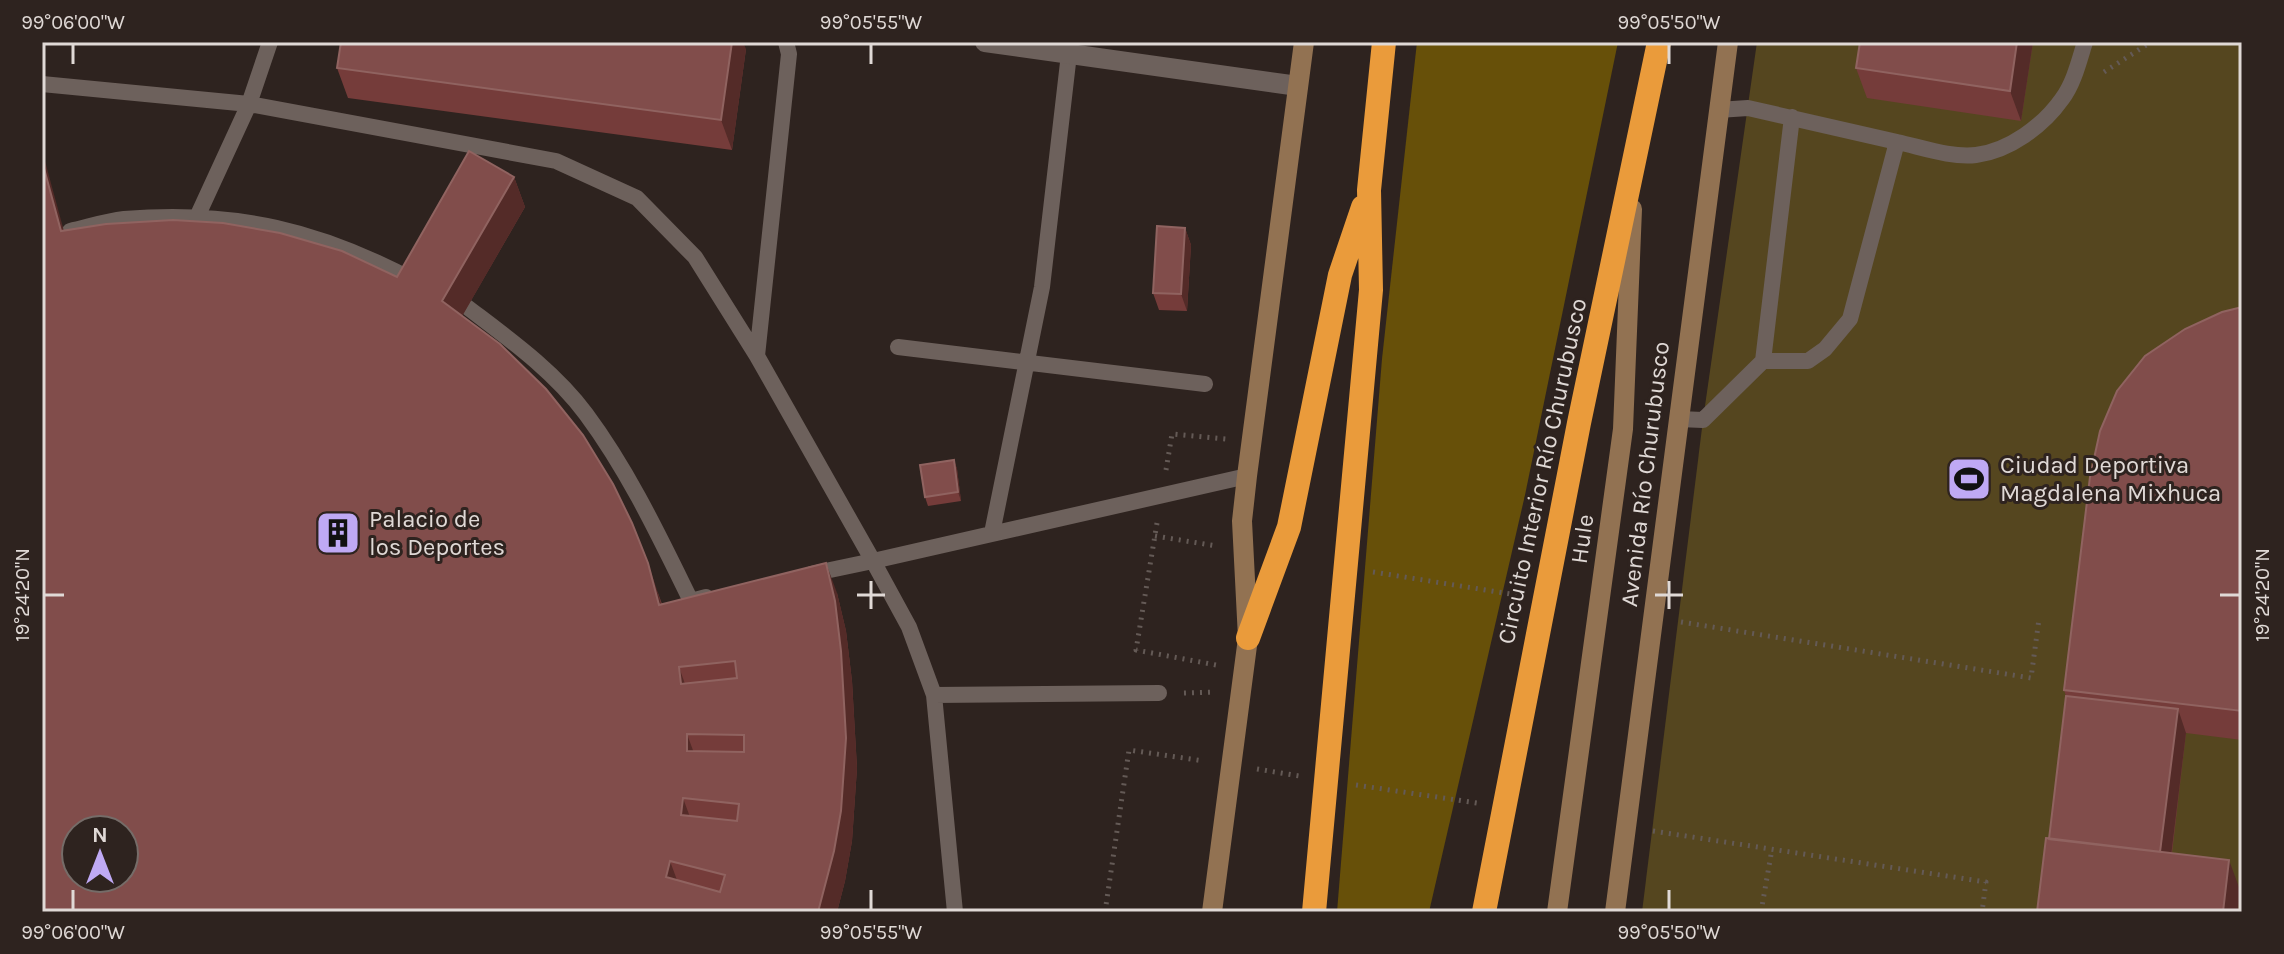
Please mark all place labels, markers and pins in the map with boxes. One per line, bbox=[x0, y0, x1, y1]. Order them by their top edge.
place label: Ciudad Deportiva Magdalena Mixhuca bbox=[2000, 451, 2221, 507]
sports icon: Ciudad Deportiva Magdalena Mixhuca bbox=[1945, 455, 1993, 503]
place label: Palacio de los Deportes bbox=[369, 505, 505, 561]
building icon: Palacio de los Deportes bbox=[314, 509, 362, 557]

